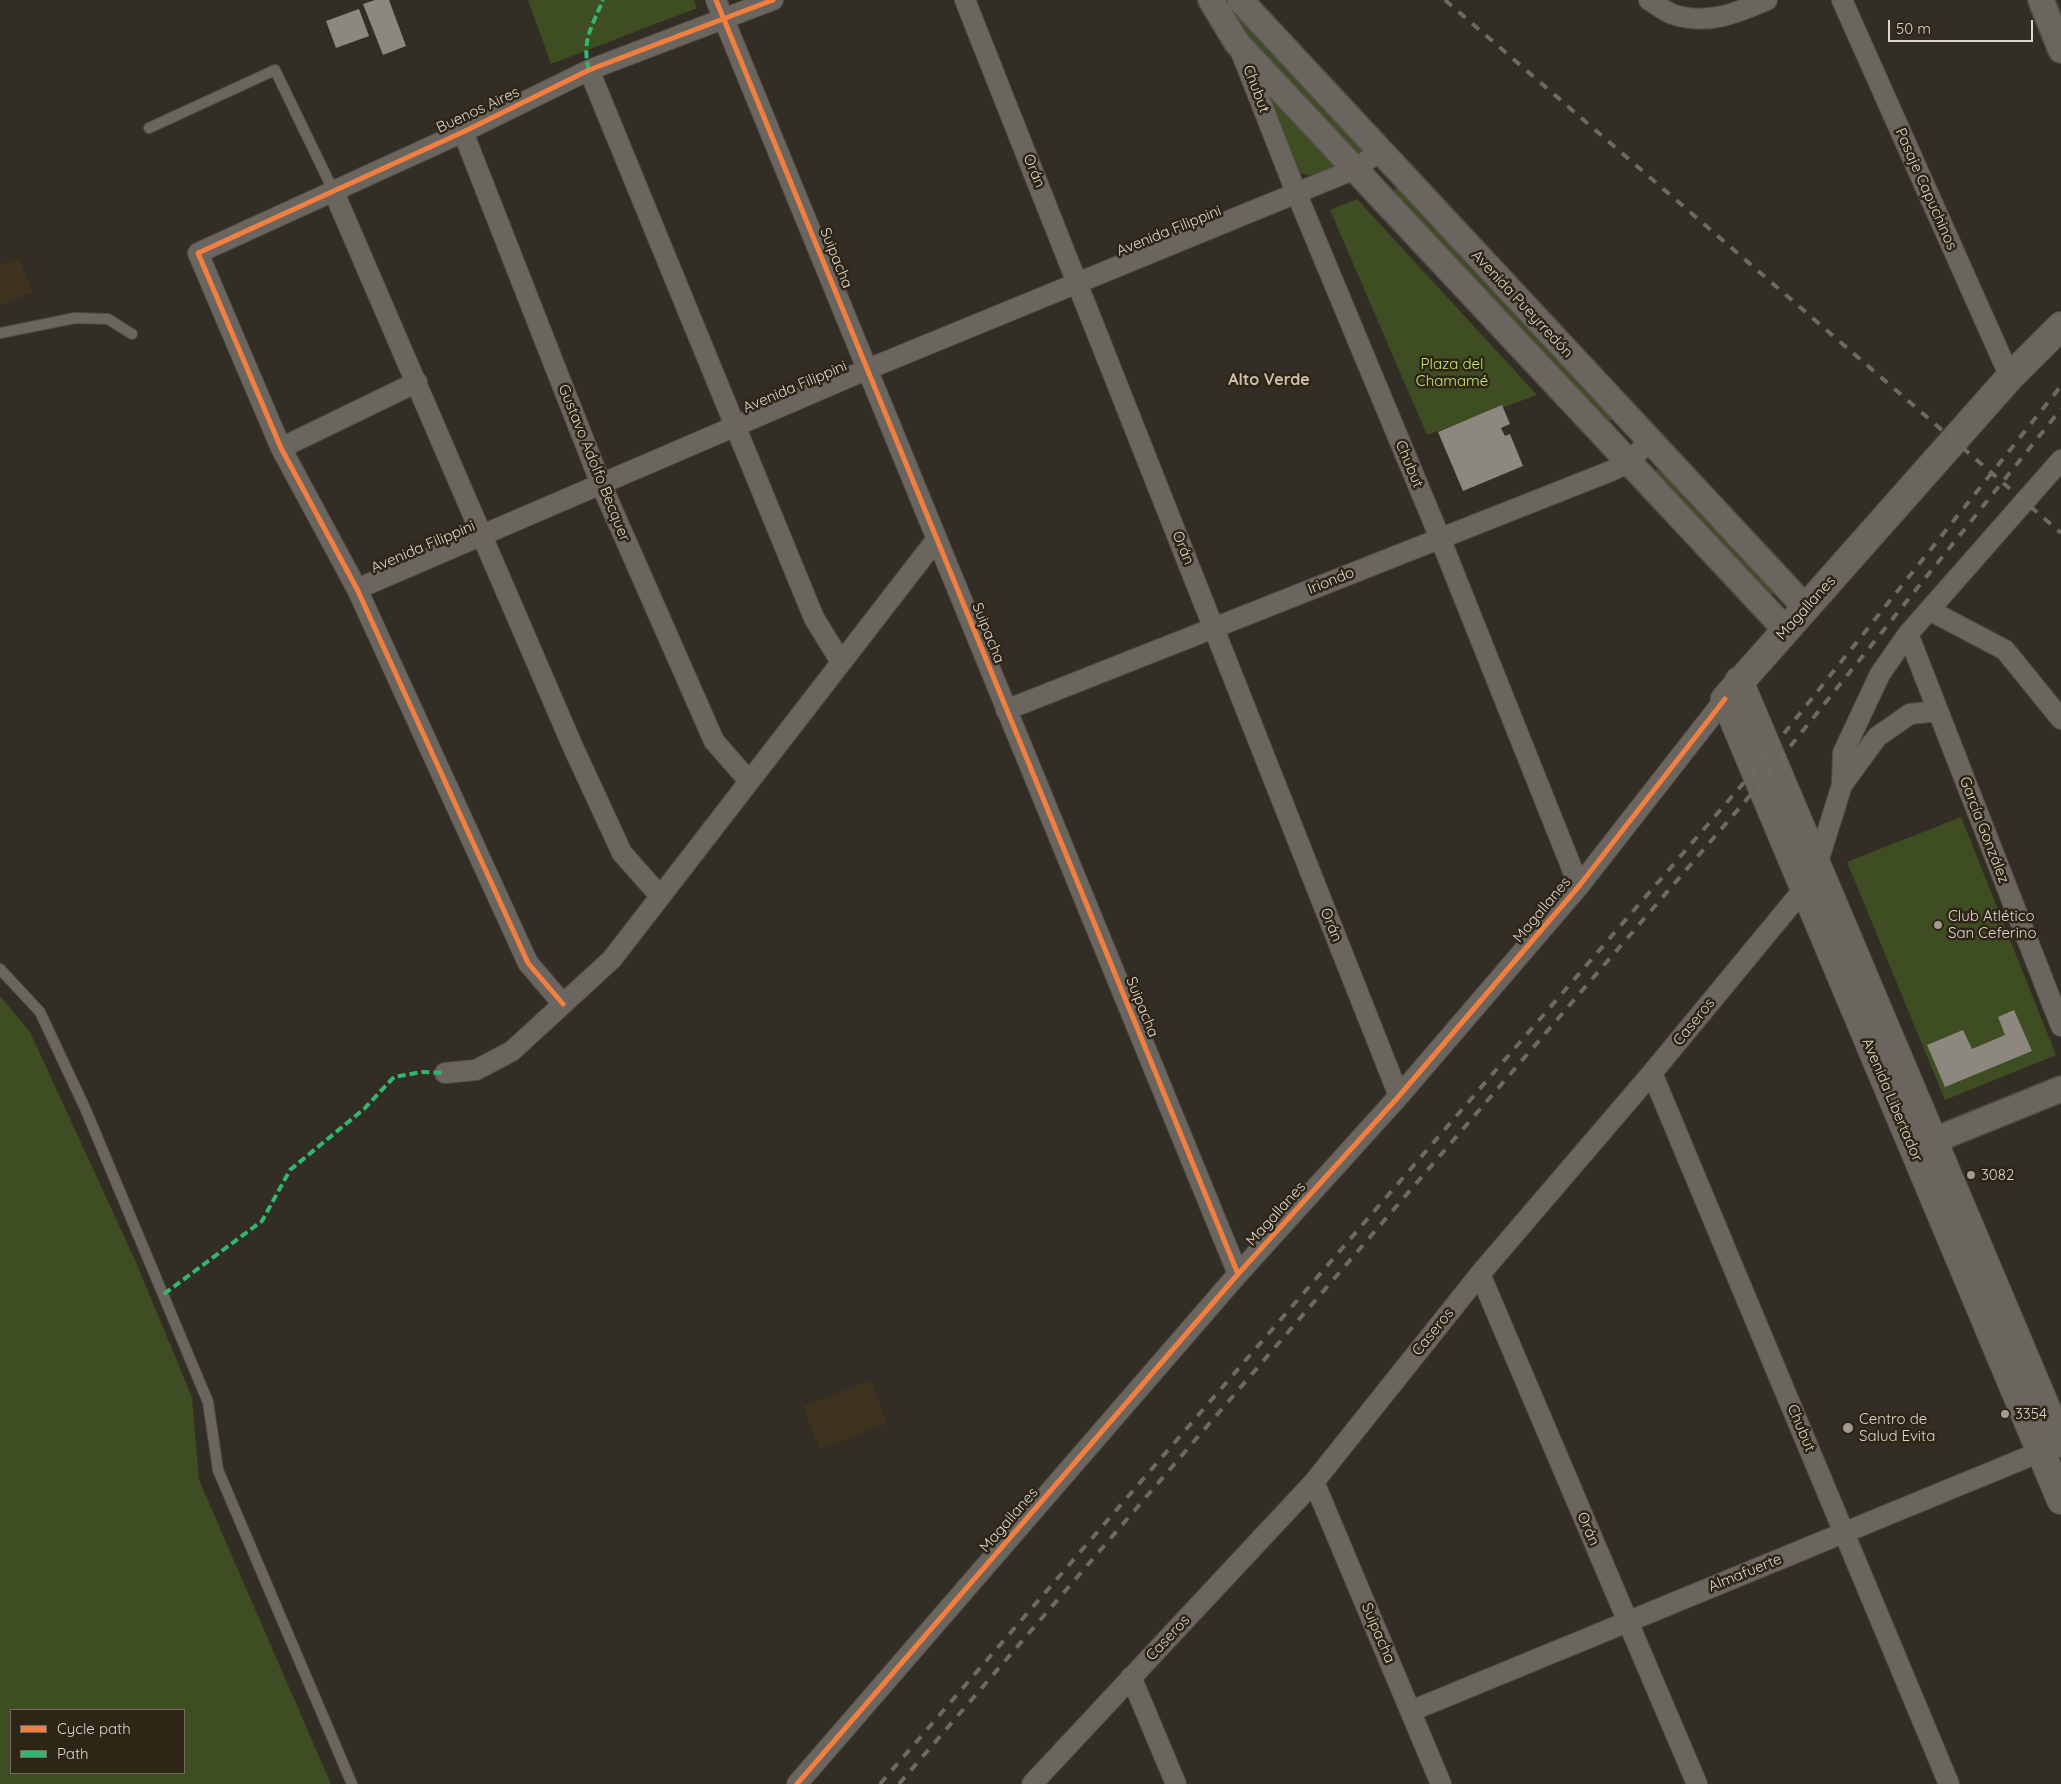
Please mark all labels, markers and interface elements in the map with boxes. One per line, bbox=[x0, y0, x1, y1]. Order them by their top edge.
scale bar bbox=[1891, 10, 2036, 42]
text: 50 m bbox=[1896, 19, 1931, 38]
street label: Chubut bbox=[1239, 63, 1273, 115]
street label: Buenos Aires bbox=[434, 83, 522, 137]
street label: Pasaje Capuchinos bbox=[1891, 125, 1961, 253]
street label: Orán bbox=[1019, 151, 1049, 191]
street label: Avenida Filippini bbox=[1114, 202, 1224, 260]
street label: Suipacha bbox=[816, 225, 856, 291]
street label: Avenida Pueyrredón bbox=[1467, 246, 1577, 362]
park label: Plaza del Chamamé bbox=[1416, 355, 1488, 390]
street label: Avenida Filippini bbox=[740, 357, 850, 417]
district label: Alto Verde bbox=[1228, 370, 1310, 390]
street label: Gustavo Adolfo Becquer bbox=[554, 382, 634, 544]
street label: Chubut bbox=[1391, 438, 1427, 490]
street label: Avenida Filippini bbox=[368, 517, 478, 577]
street label: Orán bbox=[1168, 528, 1198, 568]
street label: Iriondo bbox=[1305, 564, 1357, 598]
street label: Magallanes bbox=[1773, 572, 1839, 644]
street label: Suipacha bbox=[968, 600, 1008, 666]
street label: García González bbox=[1955, 774, 2013, 886]
street label: Magallanes bbox=[1509, 874, 1575, 946]
street label: Orán bbox=[1316, 905, 1346, 945]
place label: Club Atlético San Ceferino bbox=[1948, 907, 2037, 942]
marker: Club Atlético San Ceferino bbox=[1932, 919, 1944, 931]
street label: Suipacha bbox=[1122, 974, 1162, 1040]
street label: Caseros bbox=[1669, 995, 1719, 1049]
street label: Avenida Libertador bbox=[1858, 1036, 1926, 1164]
place label: 3082 bbox=[1981, 1166, 2014, 1184]
marker: 3082 bbox=[1965, 1169, 1977, 1181]
street label: Magallanes bbox=[1243, 1178, 1309, 1250]
street label: Caseros bbox=[1408, 1305, 1458, 1359]
street label: Chubut bbox=[1783, 1402, 1819, 1454]
place label: 3354 bbox=[2015, 1405, 2047, 1423]
marker: 3354 bbox=[1999, 1408, 2011, 1420]
place label: Centro de Salud Evita bbox=[1859, 1410, 1935, 1445]
marker: Centro de Salud Evita bbox=[1841, 1421, 1855, 1435]
street label: Magallanes bbox=[976, 1484, 1042, 1556]
street label: Orán bbox=[1573, 1509, 1603, 1549]
street label: Almafuerte bbox=[1706, 1550, 1784, 1596]
street label: Suipacha bbox=[1357, 1600, 1399, 1666]
street label: Caseros bbox=[1142, 1611, 1194, 1665]
legend bbox=[10, 1709, 185, 1774]
text: Cycle path bbox=[57, 1719, 131, 1738]
text: Path bbox=[57, 1744, 89, 1763]

